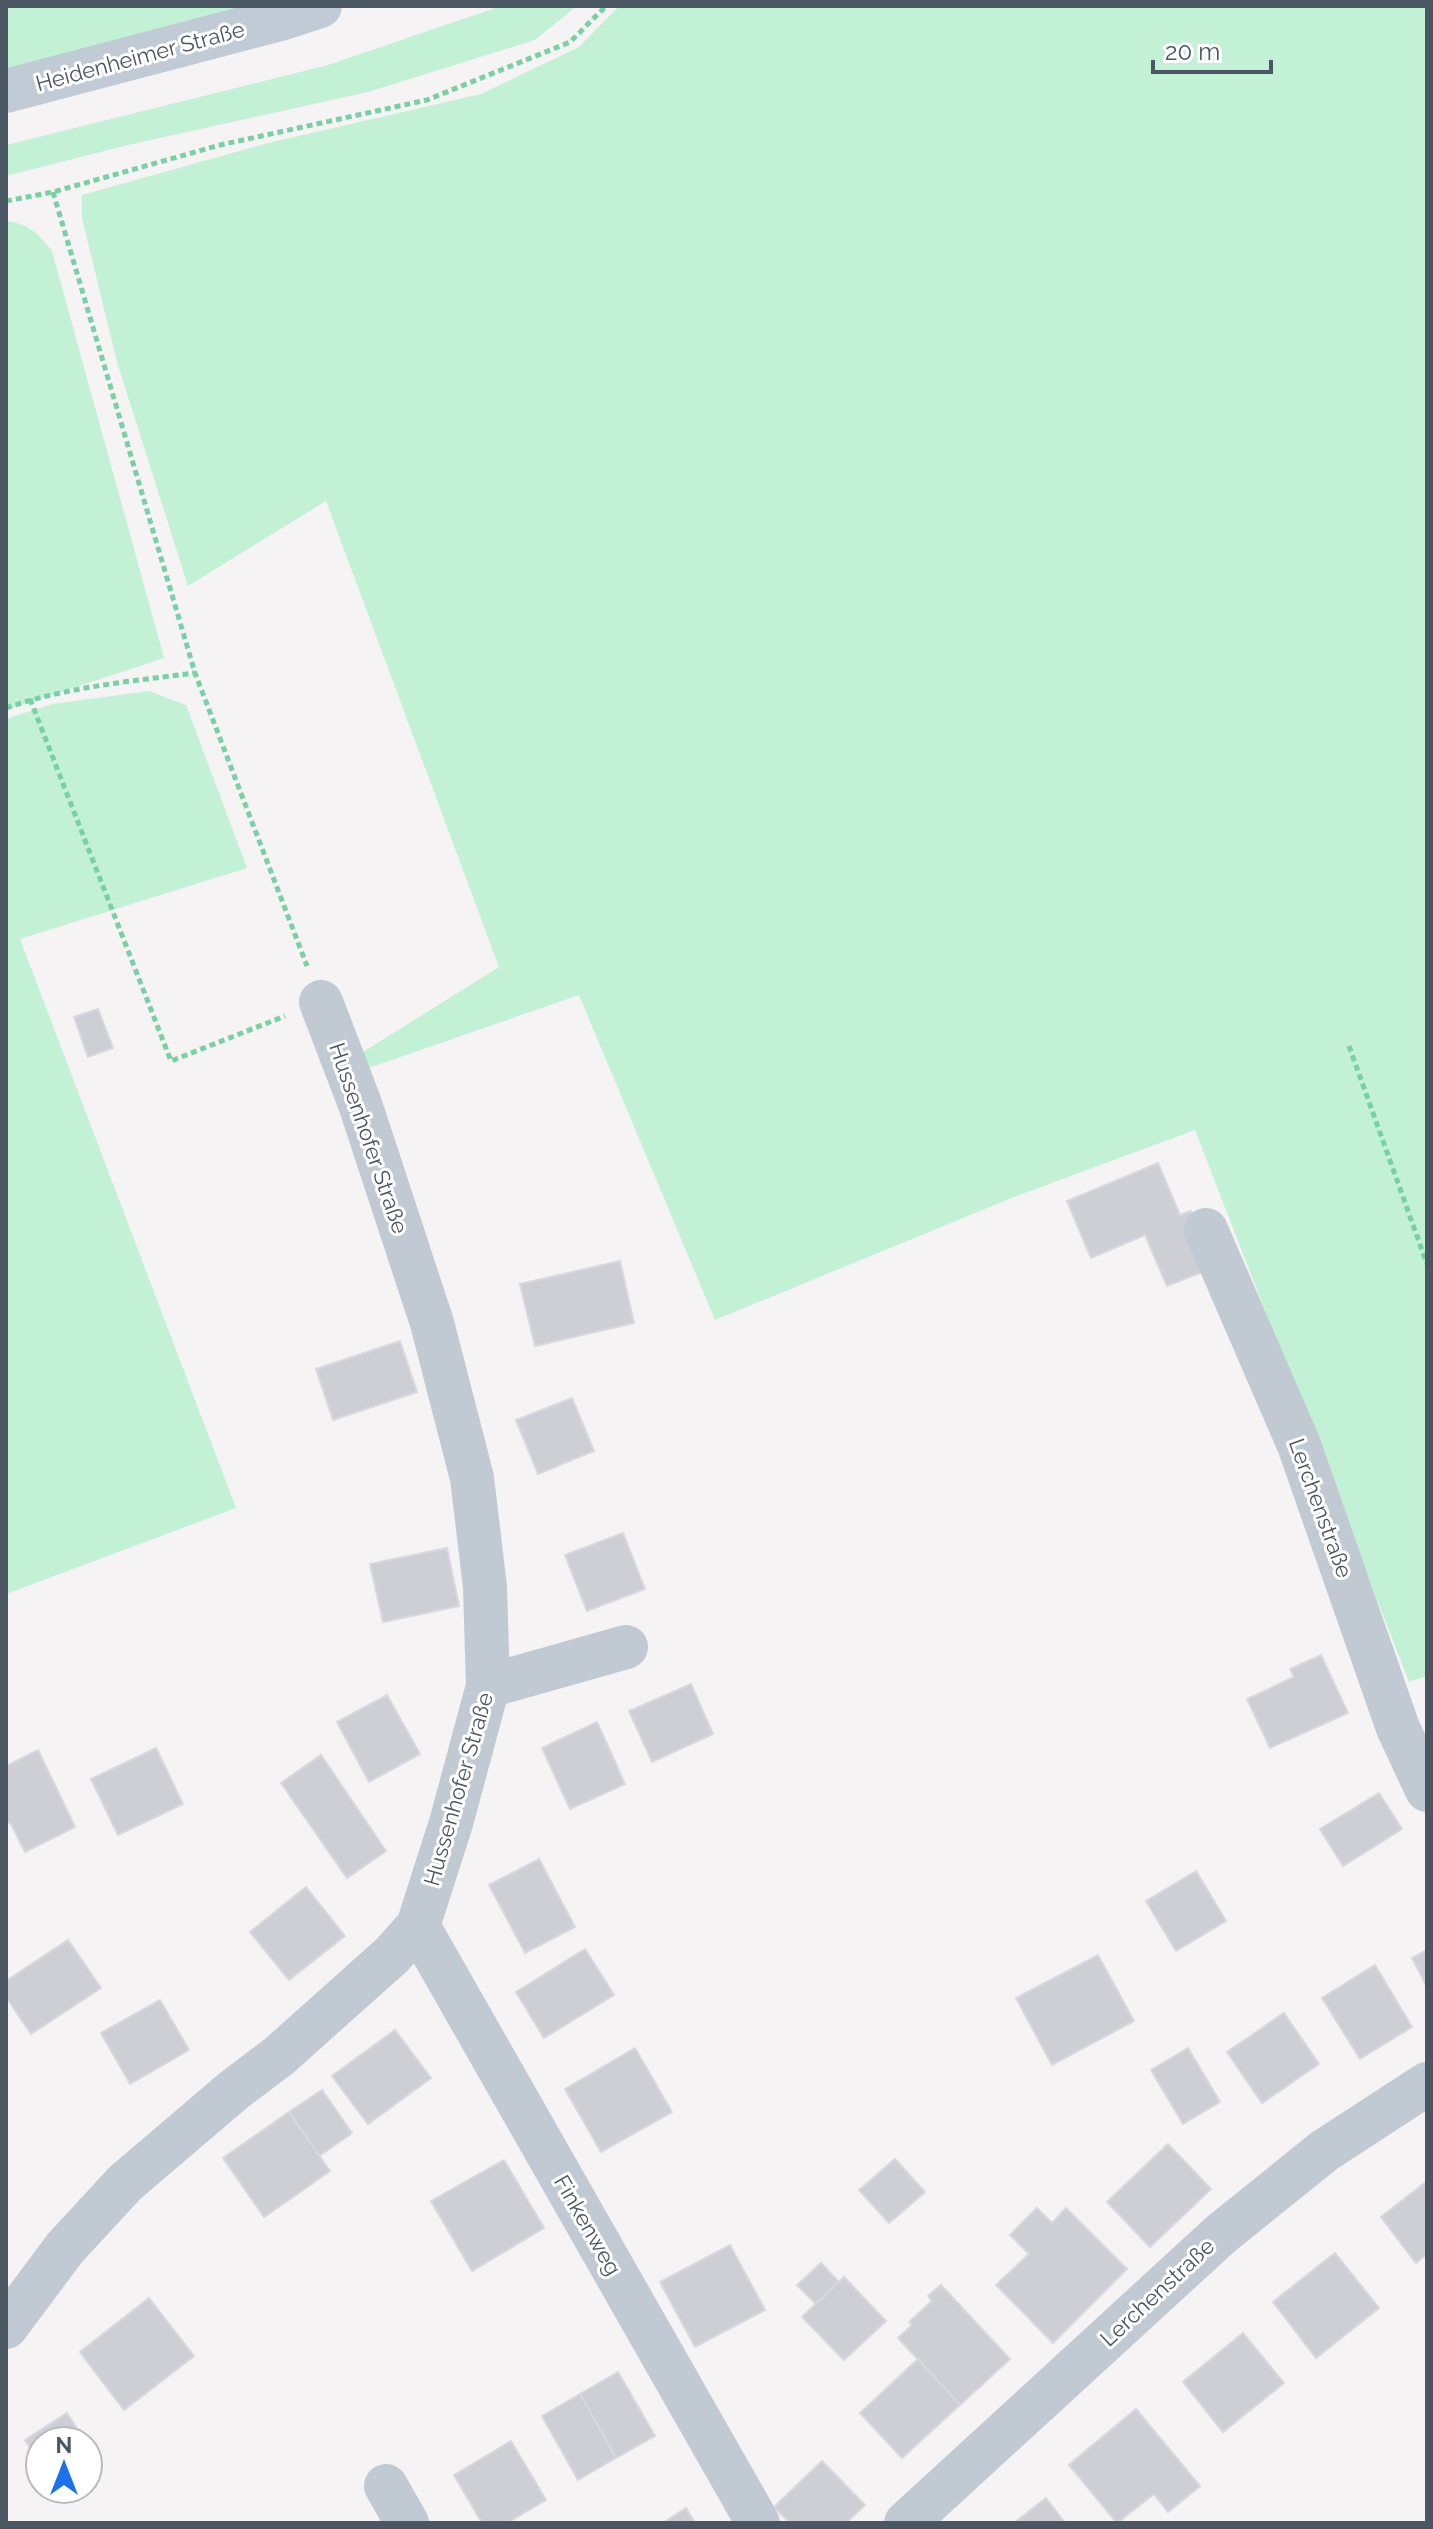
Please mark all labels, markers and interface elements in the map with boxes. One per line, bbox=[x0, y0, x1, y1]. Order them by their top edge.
street label: Heidenheimer Straße bbox=[33, 16, 247, 96]
scale bar bbox=[1153, 24, 1271, 74]
text: 20 m bbox=[1165, 37, 1220, 66]
street label: Hussenhofer Straße bbox=[324, 1039, 414, 1237]
street label: Lerchenstraße bbox=[1284, 1435, 1358, 1581]
street label: Hussenhofer Straße bbox=[418, 1689, 498, 1889]
street label: Finkenweg bbox=[549, 2170, 627, 2280]
street label: Lerchenstraße bbox=[1095, 2233, 1219, 2351]
north arrow bbox=[24, 2425, 104, 2505]
text: N bbox=[56, 2432, 72, 2458]

